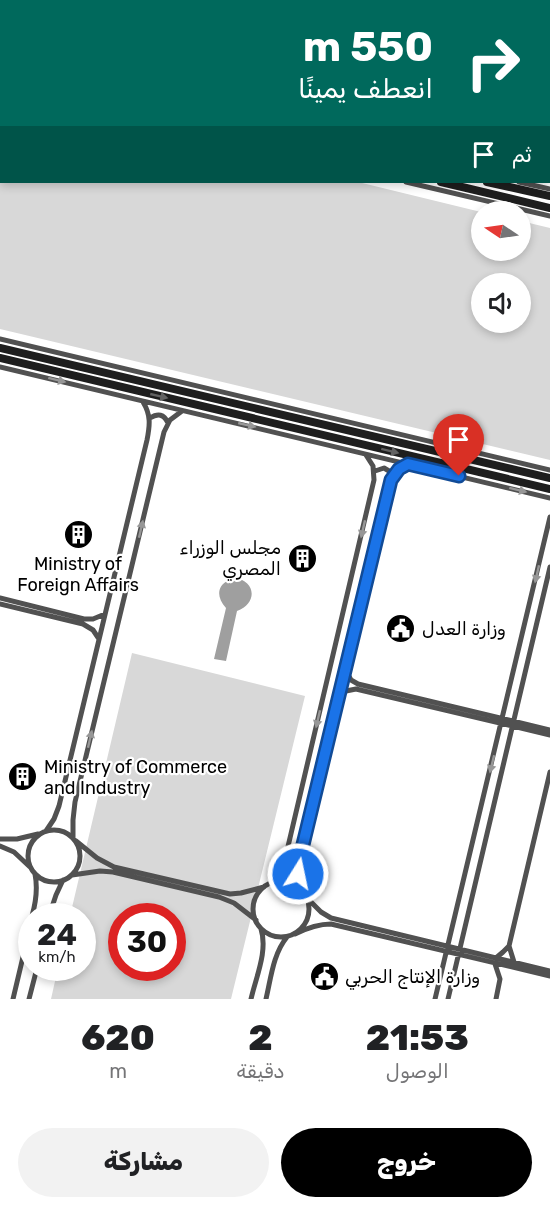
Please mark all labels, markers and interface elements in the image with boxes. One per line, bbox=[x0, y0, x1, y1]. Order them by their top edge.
text: 550 m bbox=[303, 22, 433, 72]
icon: right bbox=[454, 24, 532, 102]
text: انعطف يمينًا bbox=[298, 73, 433, 105]
icon: arrive bbox=[467, 138, 500, 171]
text: ثم bbox=[512, 141, 532, 168]
north arrow bbox=[471, 201, 531, 261]
map controls bbox=[471, 201, 531, 333]
button: sound bbox=[471, 273, 531, 333]
one-way arrow bbox=[48, 376, 66, 386]
one-way arrow bbox=[150, 392, 168, 402]
pin bbox=[433, 414, 484, 476]
one-way arrow bbox=[237, 421, 256, 431]
icon: arrive bbox=[442, 423, 475, 456]
one-way arrow bbox=[380, 446, 399, 456]
one-way arrow bbox=[509, 485, 527, 495]
building icon: Ministry of Foreign Affairs bbox=[62, 519, 94, 551]
one-way arrow bbox=[136, 520, 146, 538]
one-way arrow bbox=[357, 520, 367, 539]
place label: مجلس الوزراء المصري bbox=[179, 537, 281, 581]
building icon: مجلس الوزراء المصري bbox=[286, 542, 318, 574]
place label: Ministry of Foreign Affairs bbox=[17, 553, 139, 596]
one-way arrow bbox=[531, 565, 541, 584]
public building icon: وزارة العدل bbox=[385, 613, 417, 645]
place label: وزارة العدل bbox=[422, 618, 506, 640]
one-way arrow bbox=[312, 710, 322, 728]
one-way arrow bbox=[86, 729, 95, 748]
one-way arrow bbox=[486, 755, 496, 773]
place label: Ministry of Commerce and Industry bbox=[44, 756, 227, 799]
building icon: Ministry of Commerce and Industry bbox=[7, 761, 39, 793]
position arrow bbox=[266, 842, 330, 906]
speed limit sign: 30 bbox=[108, 903, 186, 981]
text: 24 bbox=[37, 917, 77, 953]
text: km/h bbox=[38, 948, 76, 966]
public building icon: وزارة الإنتاج الحربي bbox=[308, 961, 340, 993]
place label: وزارة الإنتاج الحربي bbox=[345, 966, 480, 990]
text: 620 bbox=[81, 1016, 155, 1059]
text: 2 bbox=[248, 1016, 273, 1059]
text: 21:53 bbox=[366, 1016, 469, 1059]
text: m bbox=[109, 1059, 127, 1083]
text: دقيقة bbox=[236, 1059, 284, 1083]
text: الوصول bbox=[386, 1059, 449, 1083]
button: مشاركة bbox=[18, 1128, 269, 1197]
button: خروج bbox=[281, 1128, 532, 1197]

